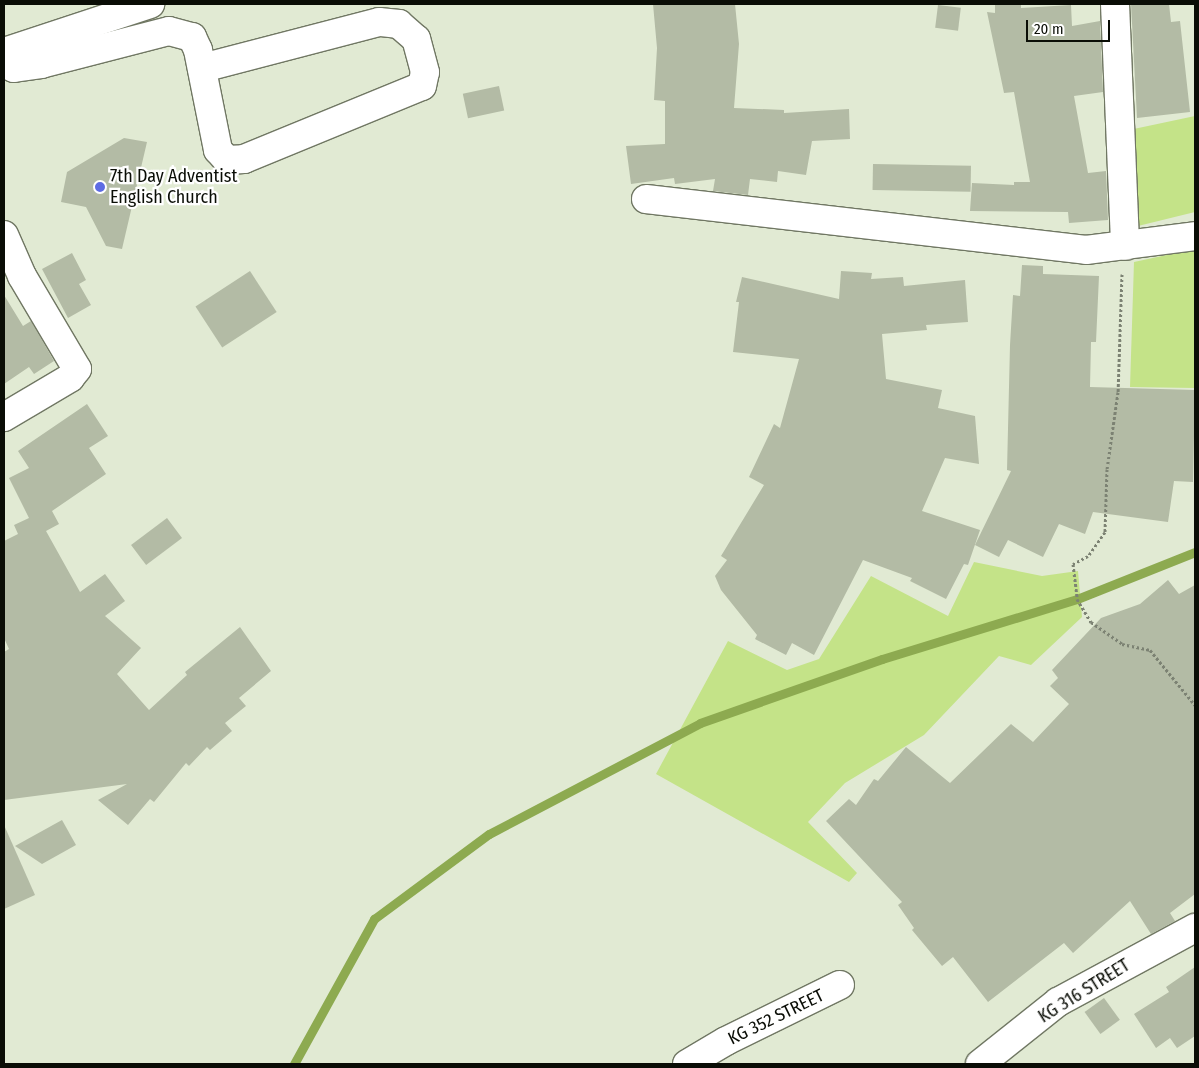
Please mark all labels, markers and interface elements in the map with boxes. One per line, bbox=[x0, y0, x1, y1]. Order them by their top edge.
scale bar bbox=[1029, 10, 1113, 42]
text: 20 m bbox=[1034, 20, 1064, 38]
place label: 7th Day Adventist English Church bbox=[110, 166, 237, 208]
marker: 7th Day Adventist English Church bbox=[94, 181, 106, 193]
street label: KG 316 STREET bbox=[1034, 954, 1134, 1028]
street label: KG 352 STREET bbox=[724, 984, 828, 1050]

